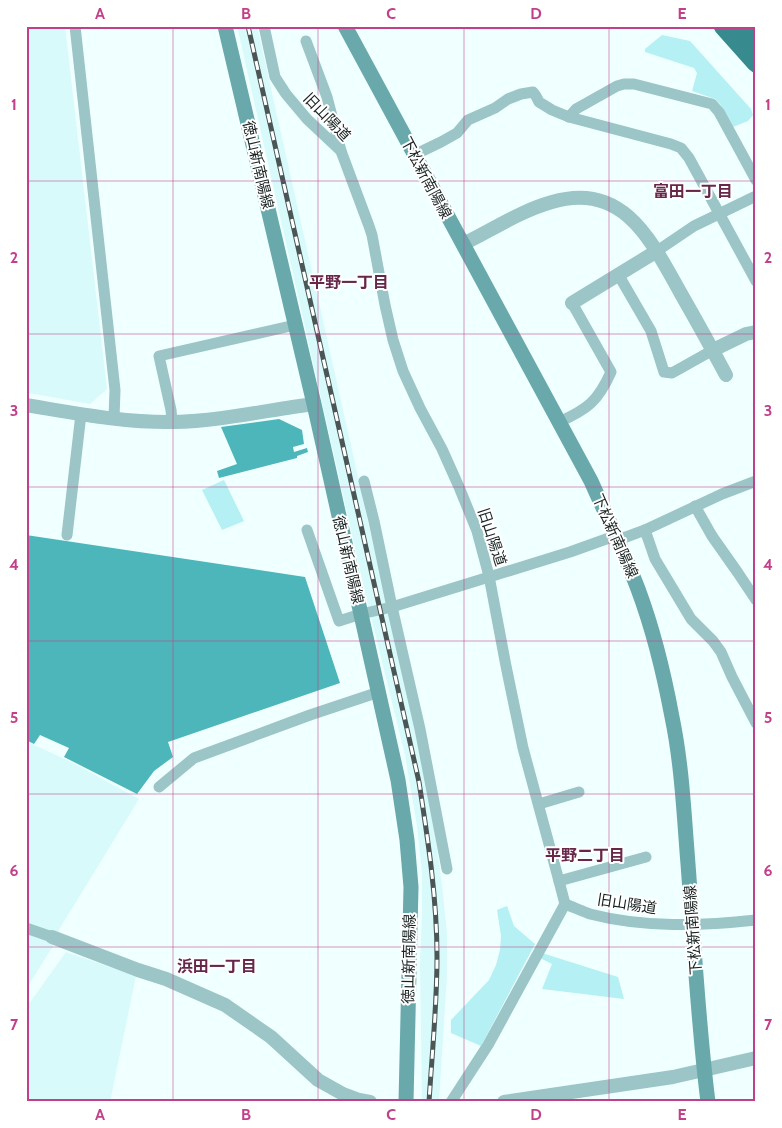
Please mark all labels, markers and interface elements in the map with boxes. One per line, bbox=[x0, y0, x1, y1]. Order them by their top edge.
text: A bbox=[95, 4, 105, 23]
text: B bbox=[241, 4, 251, 23]
text: C bbox=[386, 4, 396, 23]
text: D bbox=[530, 4, 542, 23]
text: E bbox=[677, 4, 687, 23]
street label: 旧山陽道 bbox=[300, 89, 354, 145]
text: 1 bbox=[11, 95, 17, 114]
text: 1 bbox=[765, 95, 771, 114]
street label: 徳山新南陽線 bbox=[239, 119, 277, 211]
street label: 下松新南陽線 bbox=[397, 134, 455, 222]
district label: 富田一丁目 bbox=[653, 182, 733, 201]
text: 2 bbox=[10, 248, 18, 267]
text: 2 bbox=[764, 248, 772, 267]
district label: 平野一丁目 bbox=[309, 273, 389, 292]
text: 3 bbox=[10, 401, 18, 420]
text: 3 bbox=[764, 401, 772, 420]
street label: 下松新南陽線 bbox=[588, 491, 642, 581]
street label: 旧山陽道 bbox=[474, 506, 510, 568]
street label: 徳山新南陽線 bbox=[329, 514, 367, 606]
text: 4 bbox=[9, 555, 19, 574]
text: 4 bbox=[763, 555, 773, 574]
text: 5 bbox=[10, 708, 18, 727]
text: 5 bbox=[764, 708, 772, 727]
district label: 平野二丁目 bbox=[545, 846, 625, 865]
text: 6 bbox=[10, 861, 19, 880]
text: 6 bbox=[764, 861, 773, 880]
street label: 下松新南陽線 bbox=[681, 884, 705, 976]
street label: 旧山陽道 bbox=[596, 890, 658, 918]
street label: 徳山新南陽線 bbox=[399, 914, 419, 1004]
district label: 浜田一丁目 bbox=[177, 957, 257, 976]
text: 7 bbox=[10, 1015, 19, 1034]
text: 7 bbox=[764, 1015, 773, 1034]
text: A bbox=[95, 1105, 105, 1124]
text: B bbox=[241, 1105, 251, 1124]
text: C bbox=[386, 1105, 396, 1124]
text: D bbox=[530, 1105, 542, 1124]
text: E bbox=[677, 1105, 687, 1124]

